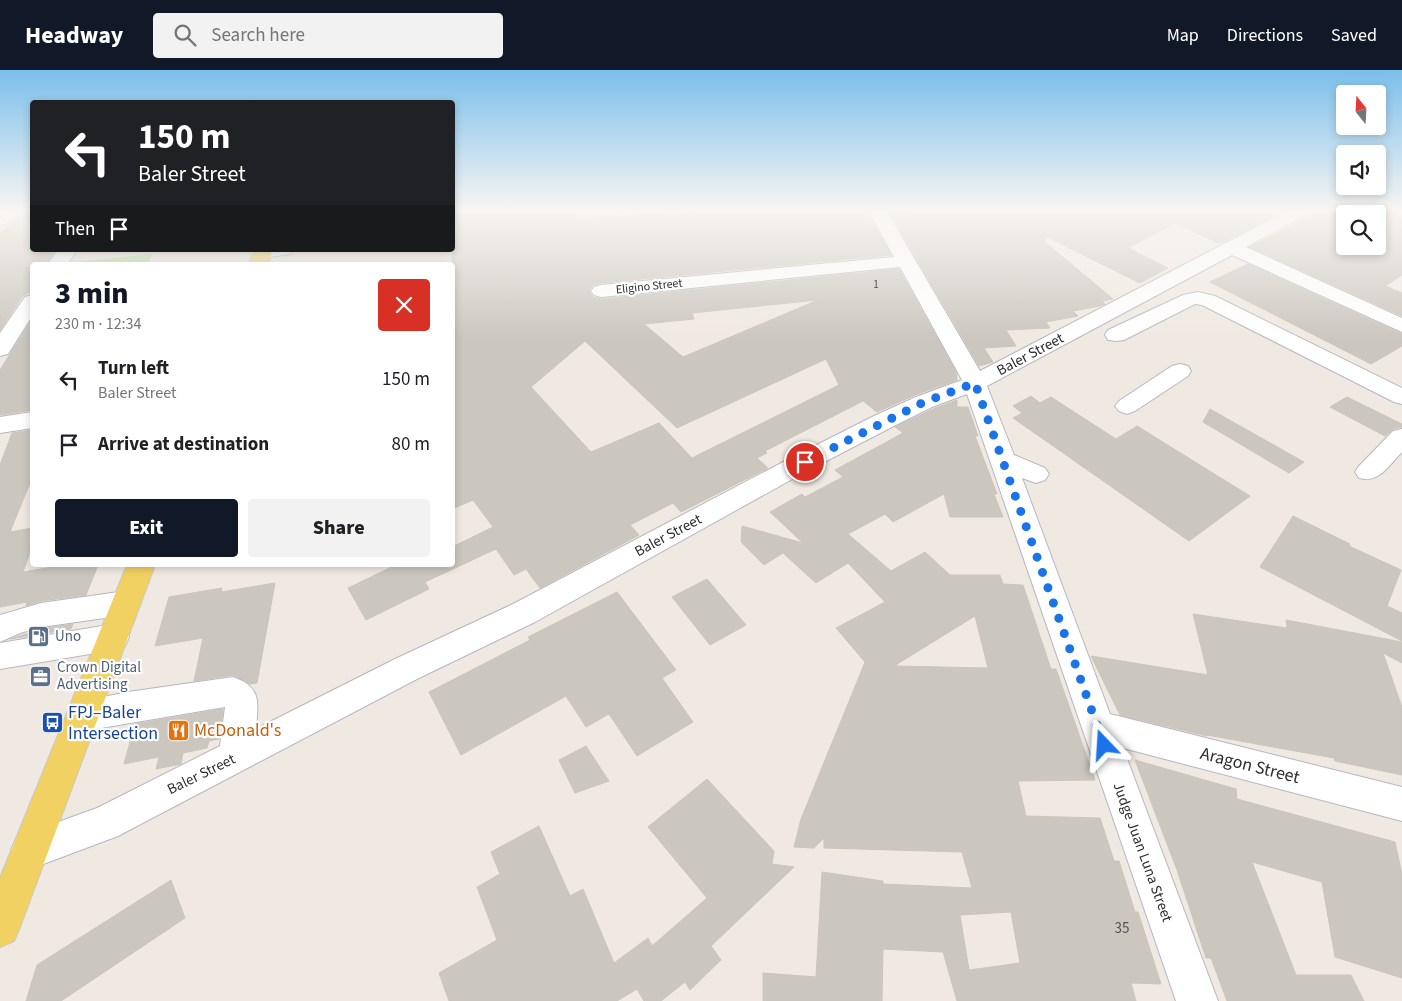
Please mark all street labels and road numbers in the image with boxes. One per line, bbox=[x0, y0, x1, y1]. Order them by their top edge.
street label: Eligino Street bbox=[615, 275, 683, 298]
street label: Baler Street bbox=[993, 328, 1068, 381]
street label: Baler Street bbox=[631, 509, 706, 562]
street label: Aragon Street bbox=[1197, 741, 1302, 790]
street label: Baler Street bbox=[164, 749, 239, 800]
street label: Judge Juan Luna Street bbox=[1107, 779, 1178, 925]

